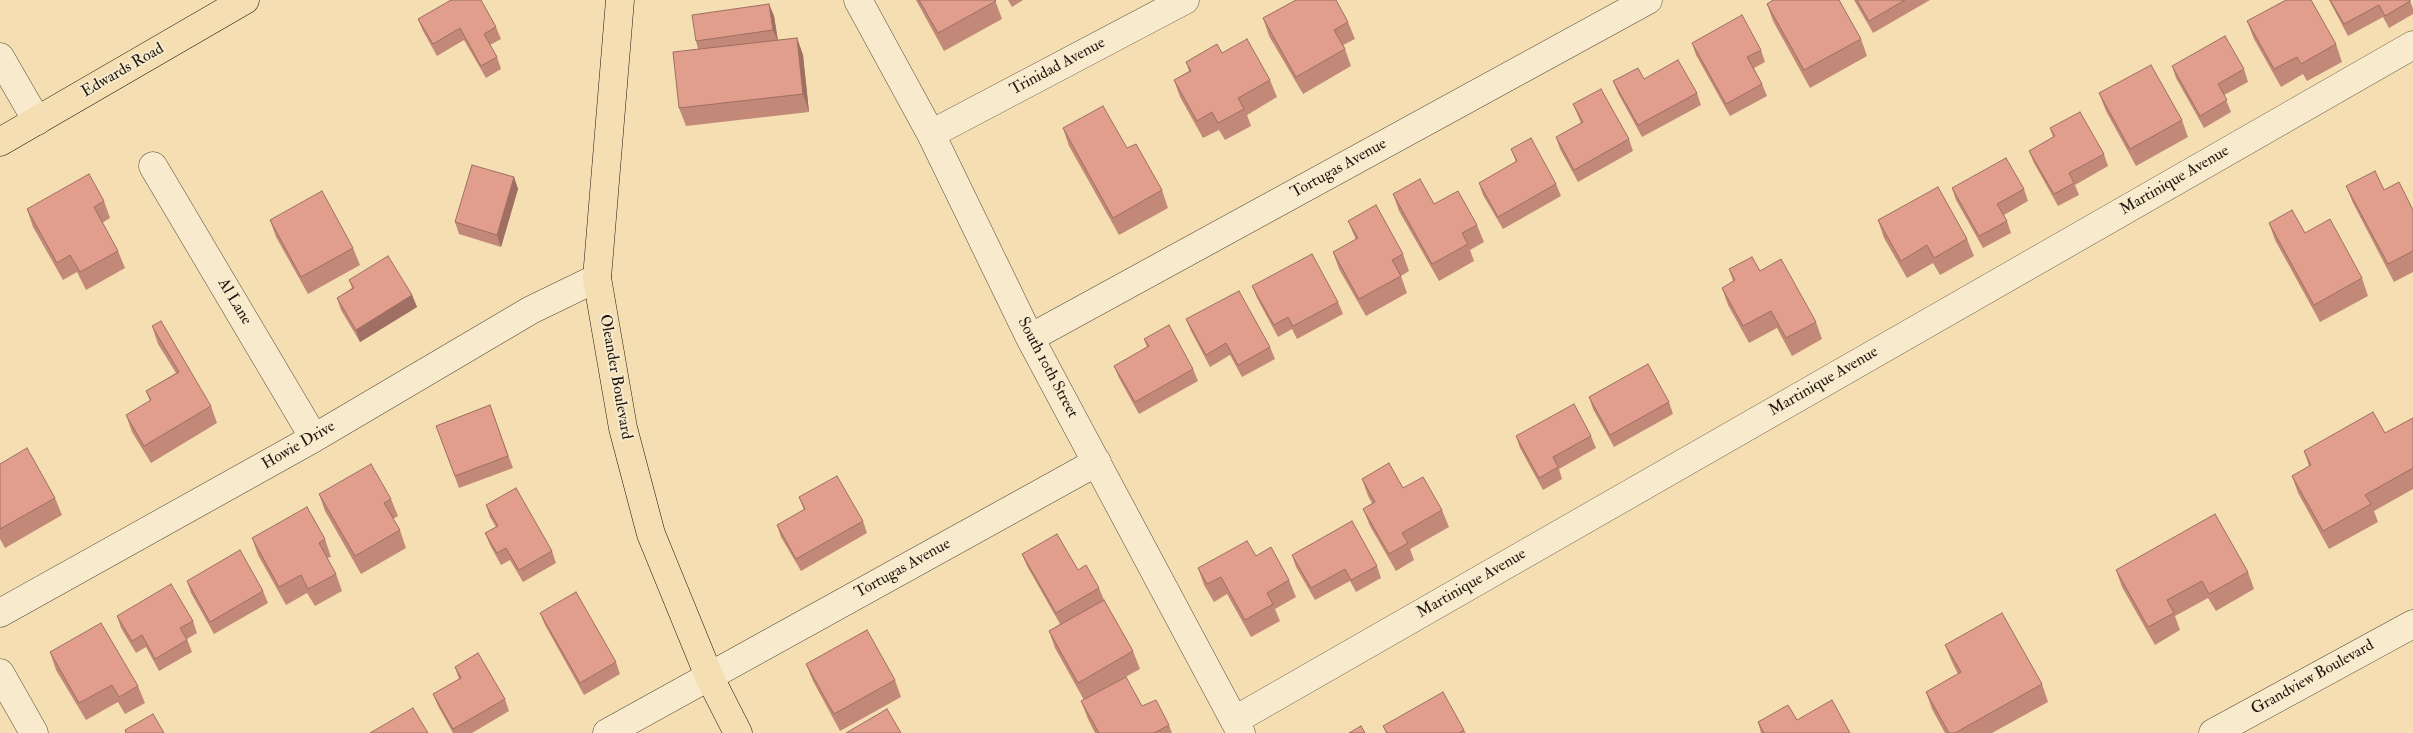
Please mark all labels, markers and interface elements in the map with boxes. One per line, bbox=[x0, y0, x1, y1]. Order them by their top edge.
street label: Trinidad Avenue bbox=[1007, 34, 1109, 100]
street label: Edwards Road bbox=[78, 40, 168, 102]
street label: Tortugas Avenue bbox=[1288, 135, 1390, 203]
street label: Martinique Avenue bbox=[2117, 142, 2233, 220]
street label: Al Lane bbox=[213, 275, 255, 329]
street label: Oleander Boulevard bbox=[595, 313, 635, 441]
street label: South 10th Street bbox=[1012, 314, 1082, 422]
street label: Martinique Avenue bbox=[1766, 343, 1882, 421]
street label: Howie Drive bbox=[259, 417, 339, 475]
street label: Tortugas Avenue bbox=[852, 535, 954, 603]
street label: Martinique Avenue bbox=[1414, 545, 1530, 623]
street label: Grandview Boulevard bbox=[2248, 636, 2378, 720]

